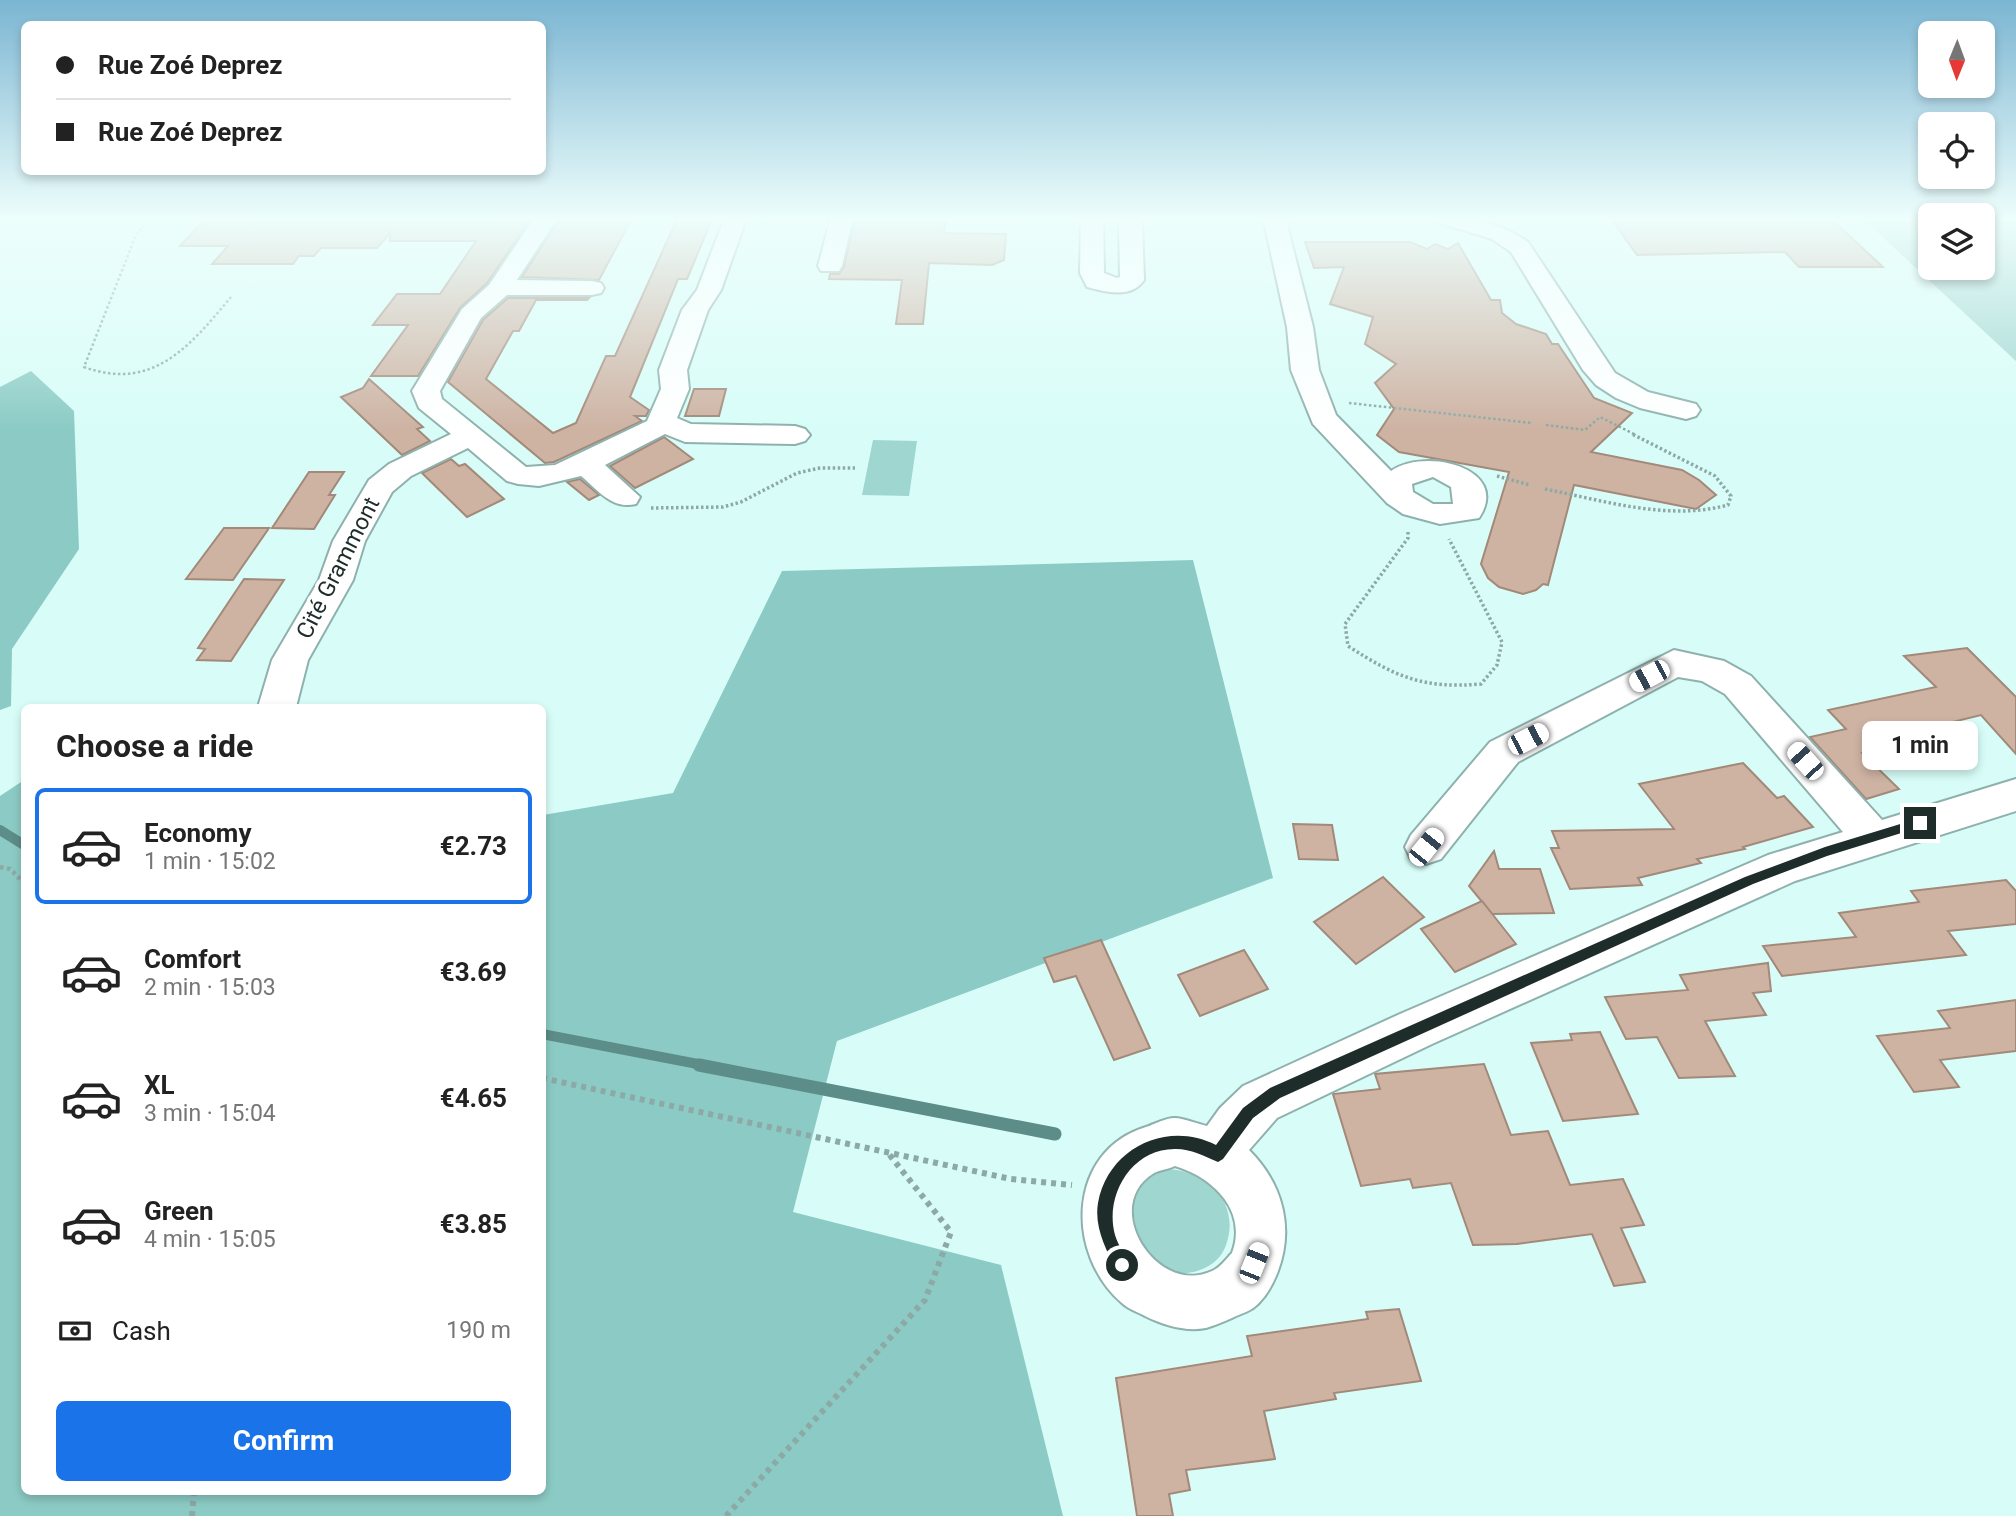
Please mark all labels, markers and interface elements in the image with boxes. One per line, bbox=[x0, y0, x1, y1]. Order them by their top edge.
north arrow bbox=[1918, 21, 1995, 98]
map controls bbox=[1918, 21, 1995, 280]
text: Rue Zoé Deprez bbox=[98, 50, 283, 80]
button: locate bbox=[1918, 112, 1995, 189]
text: Rue Zoé Deprez bbox=[98, 117, 283, 147]
button: layers bbox=[1918, 203, 1995, 280]
street label: Cité Grammont bbox=[291, 493, 385, 643]
car bbox=[1626, 657, 1673, 695]
car bbox=[1505, 720, 1552, 758]
callout: 1 min bbox=[1862, 722, 1978, 770]
text: Choose a ride bbox=[56, 727, 253, 765]
text: 1 min bbox=[1891, 732, 1949, 759]
car bbox=[1784, 738, 1827, 784]
route end bbox=[1904, 807, 1936, 839]
icon: car bbox=[60, 815, 123, 878]
text: Economy bbox=[144, 818, 251, 848]
car bbox=[1405, 824, 1448, 870]
text: €2.73 bbox=[440, 831, 507, 861]
text: 1 min · 15:02 bbox=[144, 848, 276, 875]
icon: car bbox=[60, 941, 123, 1004]
text: Comfort bbox=[144, 944, 241, 974]
text: €3.69 bbox=[440, 957, 507, 987]
text: 2 min · 15:03 bbox=[144, 974, 276, 1001]
icon: car bbox=[60, 1067, 123, 1130]
text: XL bbox=[144, 1070, 175, 1100]
text: €4.65 bbox=[440, 1083, 507, 1113]
text: 3 min · 15:04 bbox=[144, 1100, 276, 1127]
icon: car bbox=[60, 1193, 123, 1256]
text: Green bbox=[144, 1196, 214, 1226]
text: €3.85 bbox=[440, 1209, 507, 1239]
text: 4 min · 15:05 bbox=[144, 1226, 276, 1253]
car bbox=[1237, 1240, 1272, 1286]
route start bbox=[1106, 1249, 1138, 1281]
icon: cash bbox=[56, 1312, 94, 1350]
text: Cash bbox=[112, 1316, 171, 1346]
text: 190 m bbox=[446, 1317, 511, 1344]
button: Confirm bbox=[56, 1401, 511, 1481]

